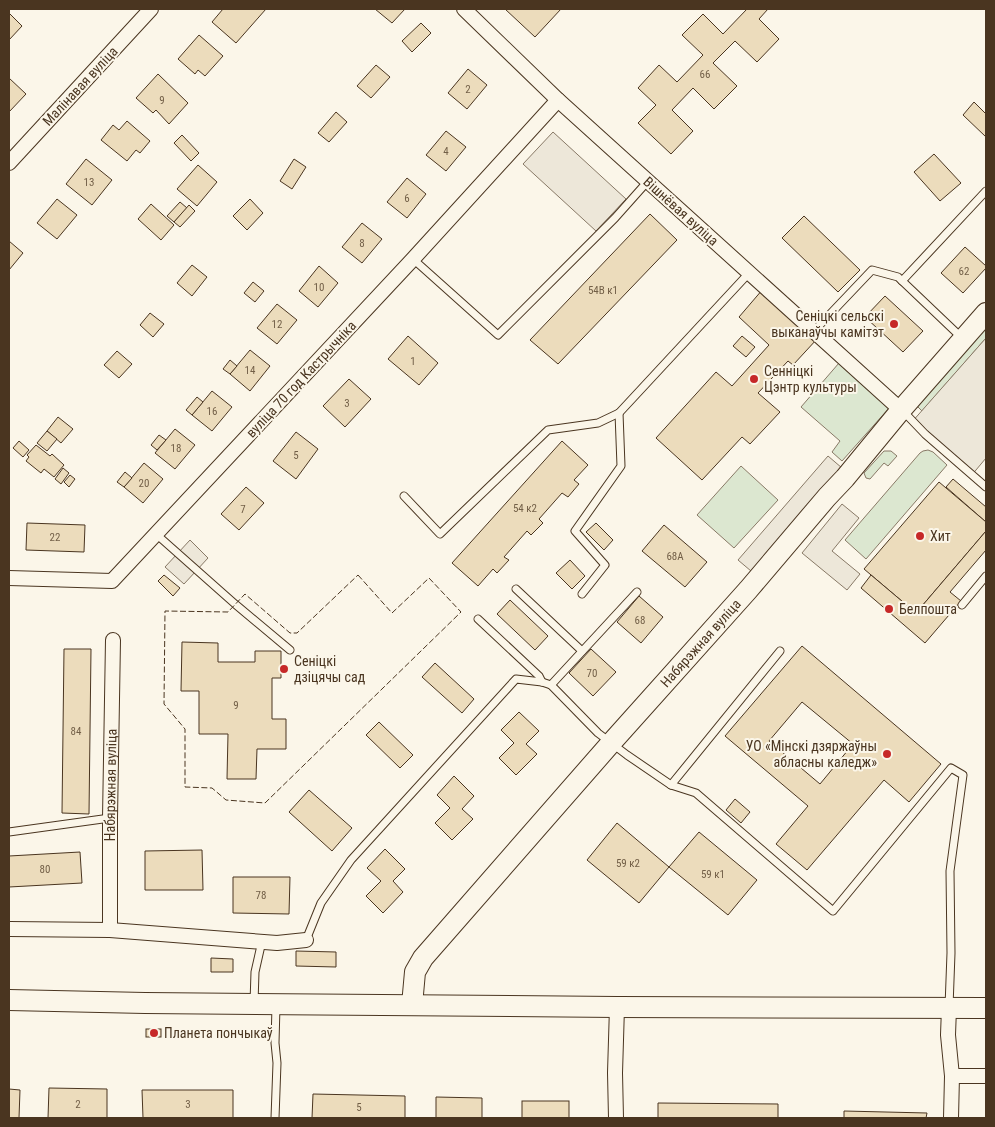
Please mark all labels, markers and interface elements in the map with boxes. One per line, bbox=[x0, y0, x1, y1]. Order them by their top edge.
street label: Малінавая вуліца bbox=[39, 43, 121, 129]
house number: 66 bbox=[700, 68, 710, 81]
house number: 2 bbox=[465, 83, 471, 96]
house number: 9 bbox=[159, 94, 165, 107]
house number: 4 bbox=[443, 145, 449, 158]
street label: Вішнёвая вуліца bbox=[640, 173, 722, 249]
house number: 13 bbox=[84, 176, 94, 189]
house number: 6 bbox=[404, 192, 410, 205]
house number: 8 bbox=[359, 237, 365, 250]
house number: 62 bbox=[959, 265, 969, 278]
house number: 10 bbox=[314, 281, 324, 294]
house number: 54В к1 bbox=[588, 284, 618, 297]
place label: Сеніцкі сельскі выканаўчы камітэт bbox=[771, 308, 884, 340]
street label: вуліца 70 год Кастрычніка bbox=[243, 317, 359, 441]
house number: 12 bbox=[272, 318, 282, 331]
marker: Сеніцкі сельскі выканаўчы камітэт bbox=[888, 318, 900, 330]
house number: 1 bbox=[410, 355, 416, 368]
place label: Сенніцкі Цэнтр культуры bbox=[764, 363, 857, 395]
house number: 14 bbox=[245, 364, 256, 377]
marker: Сенніцкі Цэнтр культуры bbox=[748, 373, 760, 385]
house number: 3 bbox=[344, 397, 350, 410]
house number: 16 bbox=[207, 405, 217, 418]
house number: 18 bbox=[171, 442, 181, 455]
house number: 5 bbox=[293, 449, 299, 462]
house number: 20 bbox=[139, 477, 149, 490]
house number: 54 к2 bbox=[513, 502, 537, 515]
house number: 7 bbox=[240, 503, 246, 516]
place label: Хит bbox=[930, 528, 951, 544]
marker: Хит bbox=[914, 530, 926, 542]
house number: 22 bbox=[50, 531, 60, 544]
house number: 68А bbox=[666, 550, 684, 563]
street label: Набярэжная вуліца bbox=[657, 596, 744, 690]
place label: Белпошта bbox=[899, 601, 957, 617]
marker: Белпошта bbox=[883, 603, 895, 615]
house number: 68 bbox=[635, 614, 645, 627]
place label: Сеніцкі дзіцячы сад bbox=[294, 653, 366, 685]
marker: Сеніцкі дзіцячы сад bbox=[278, 663, 290, 675]
house number: 70 bbox=[587, 667, 597, 680]
house number: 9 bbox=[233, 699, 239, 712]
house number: 84 bbox=[71, 725, 82, 738]
street label: Набярэжная вуліца bbox=[102, 729, 120, 841]
place label: УО «Мінскі дзяржаўны абласны каледж» bbox=[746, 738, 877, 770]
marker: УО «Мінскі дзяржаўны абласны каледж» bbox=[881, 748, 893, 760]
house number: 59 к2 bbox=[616, 857, 640, 870]
house number: 80 bbox=[40, 863, 50, 876]
house number: 59 к1 bbox=[701, 868, 725, 881]
house number: 78 bbox=[256, 889, 266, 902]
place label: Планета пончыкаў bbox=[164, 1025, 273, 1041]
marker: Планета пончыкаў bbox=[148, 1027, 160, 1039]
house number: 2 bbox=[75, 1098, 81, 1111]
house number: 3 bbox=[185, 1098, 191, 1111]
house number: 5 bbox=[356, 1101, 362, 1114]

